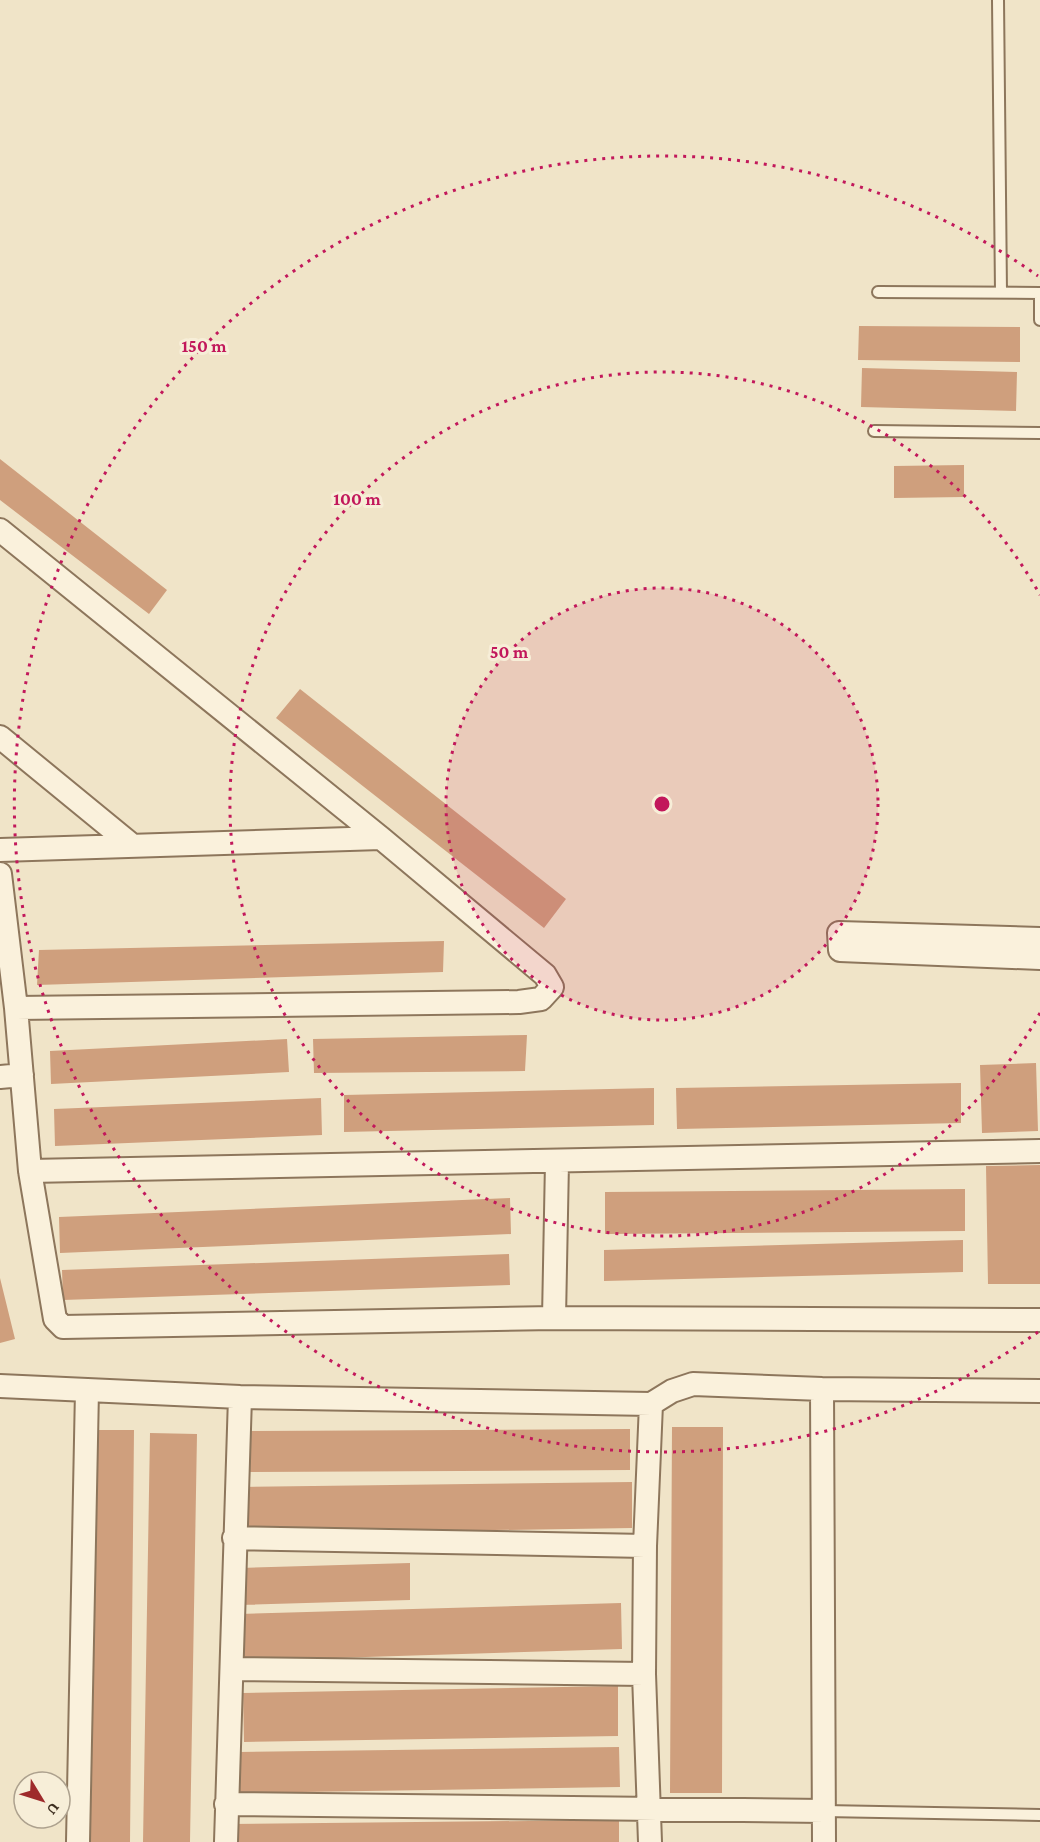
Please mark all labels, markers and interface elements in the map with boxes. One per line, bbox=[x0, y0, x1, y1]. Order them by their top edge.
text: 150 m bbox=[181, 336, 227, 356]
text: 100 m bbox=[333, 489, 381, 509]
text: 50 m bbox=[490, 642, 529, 662]
centre of rings bbox=[652, 794, 672, 814]
north arrow bbox=[12, 1770, 72, 1830]
text: U bbox=[43, 1799, 63, 1819]

